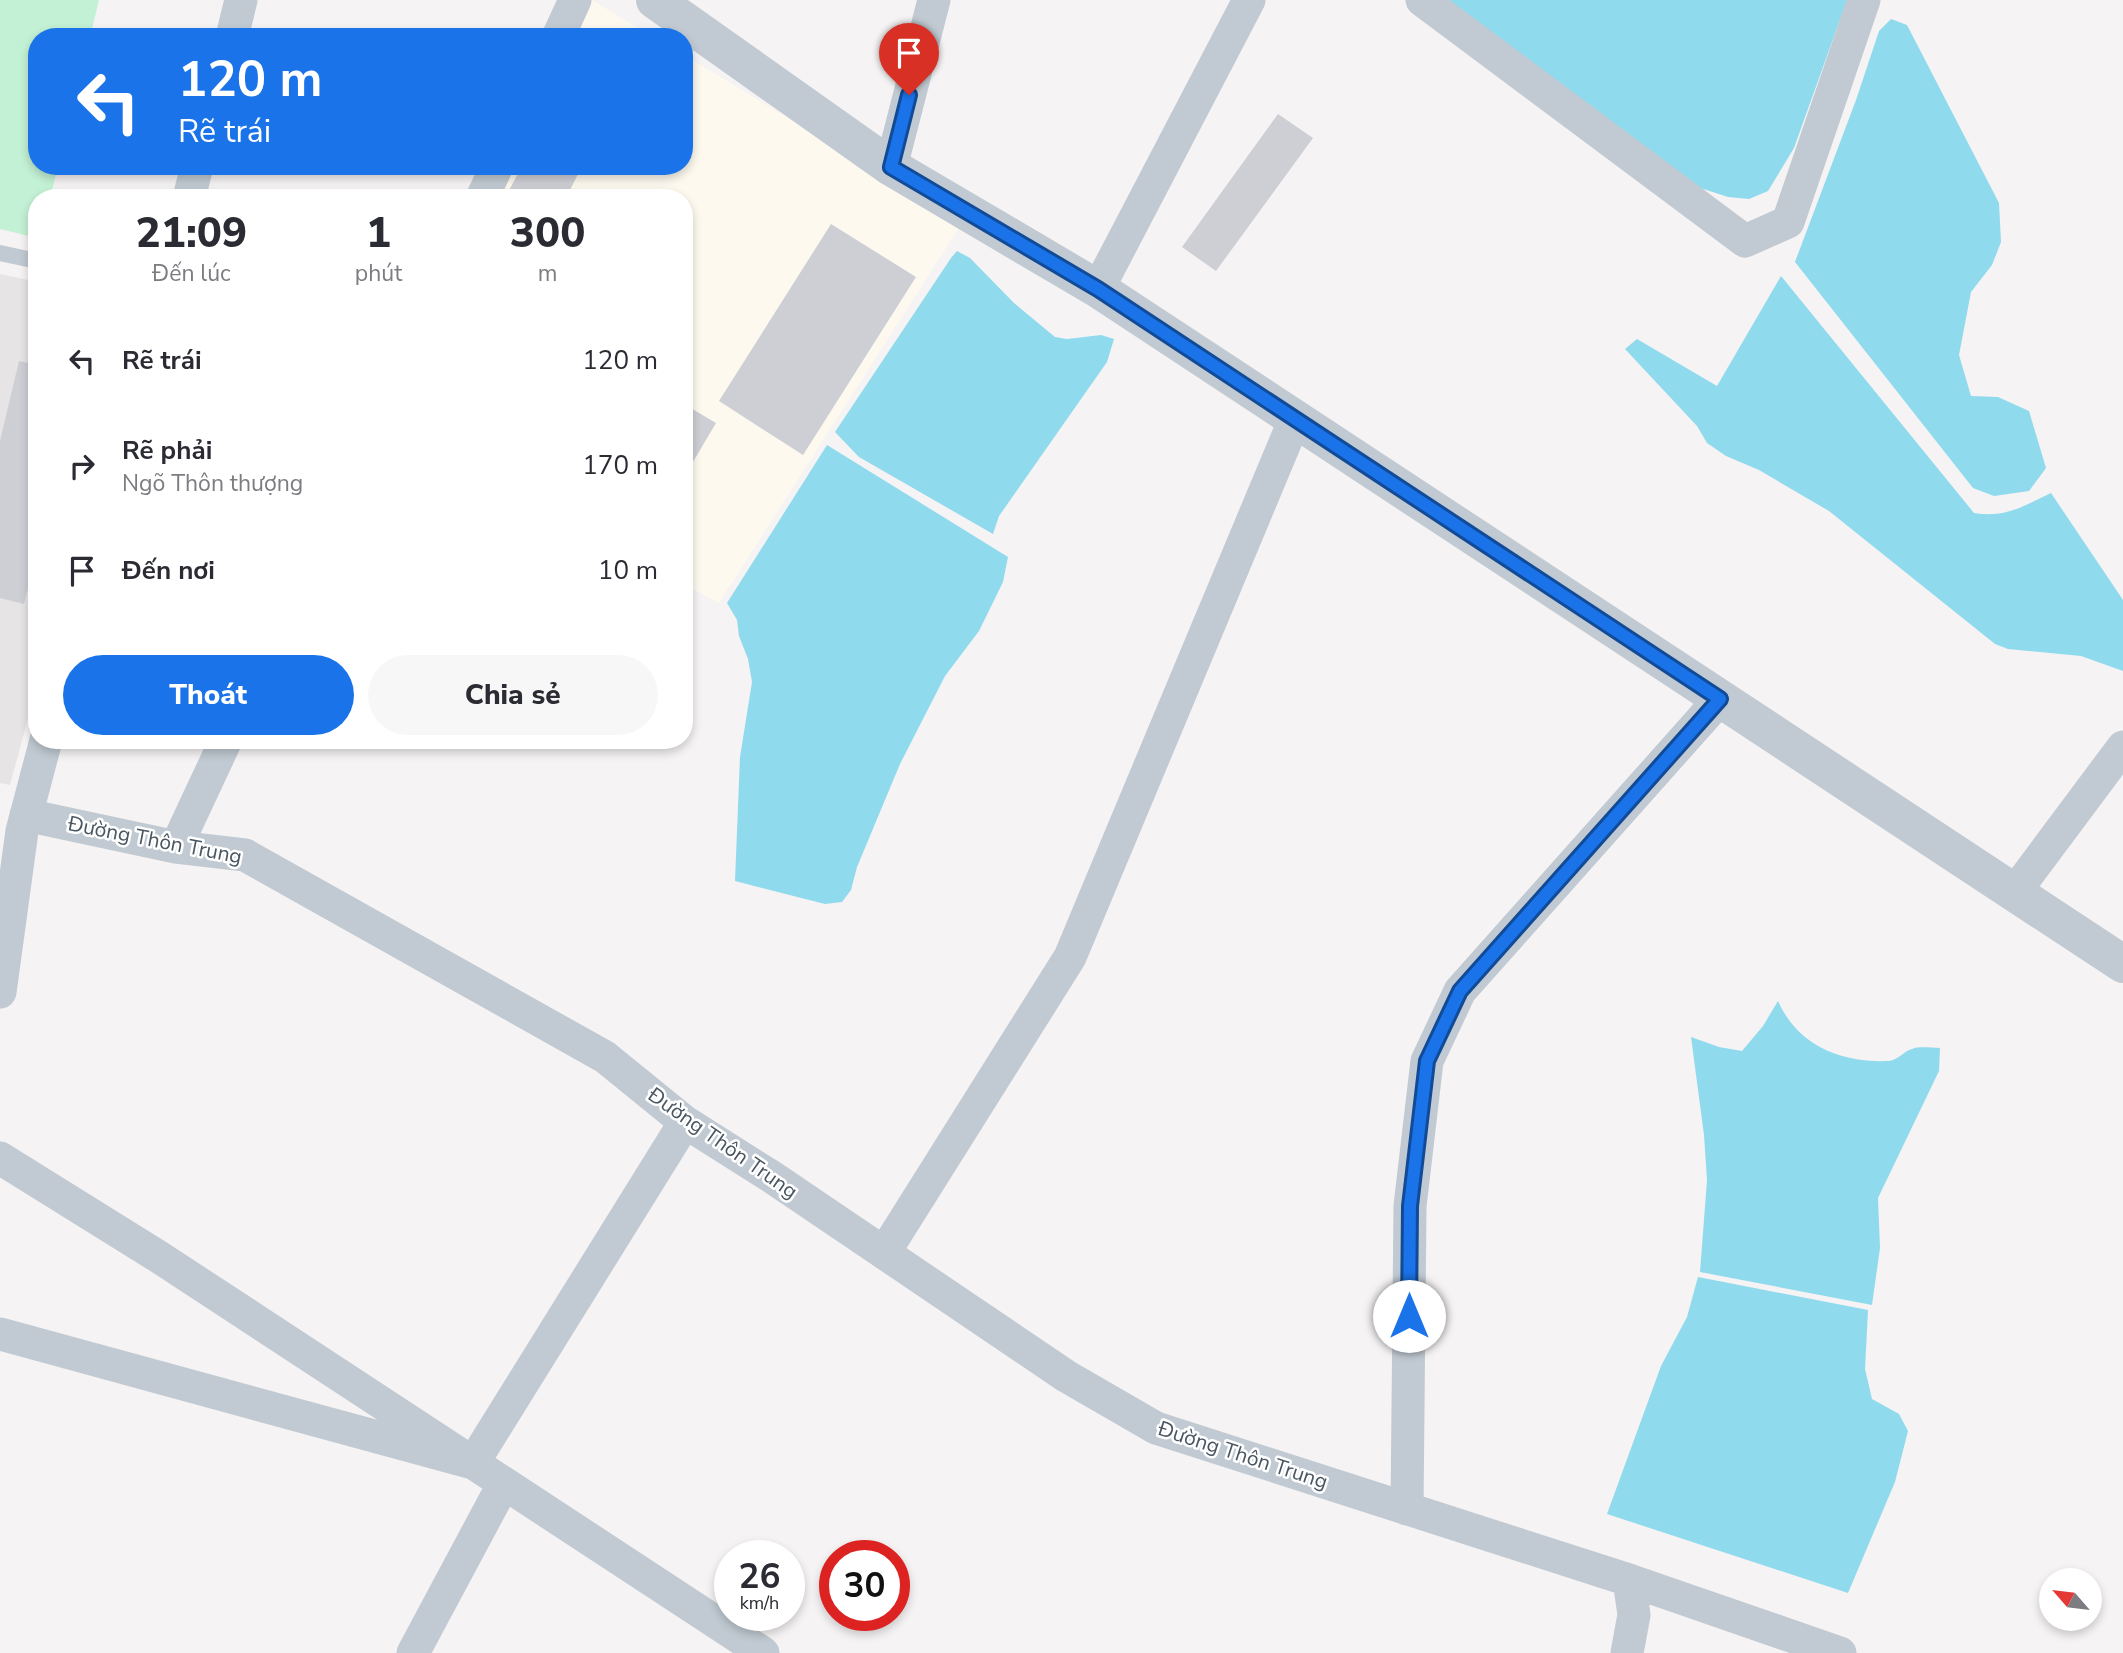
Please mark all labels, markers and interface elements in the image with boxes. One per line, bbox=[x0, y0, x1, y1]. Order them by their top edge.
pin bbox=[879, 23, 939, 95]
icon: arrive bbox=[890, 34, 928, 72]
text: 120 m bbox=[178, 46, 322, 113]
icon: left bbox=[63, 56, 154, 147]
text: Rẽ trái bbox=[178, 110, 271, 153]
text: 21:09 bbox=[136, 205, 247, 262]
text: 1 bbox=[366, 205, 391, 262]
text: 300 bbox=[510, 205, 585, 262]
text: Đến lúc bbox=[152, 258, 231, 289]
text: phút bbox=[355, 258, 402, 289]
text: m bbox=[538, 258, 557, 289]
icon: left bbox=[63, 342, 101, 380]
text: Rẽ trái bbox=[122, 343, 202, 378]
text: 120 m bbox=[582, 343, 658, 378]
text: Rẽ phải bbox=[122, 433, 212, 468]
icon: right bbox=[63, 447, 101, 485]
text: 170 m bbox=[582, 448, 658, 483]
text: Ngõ Thôn thượng bbox=[122, 468, 303, 499]
icon: arrive bbox=[63, 552, 101, 590]
text: Đến nơi bbox=[122, 553, 215, 588]
text: 10 m bbox=[598, 553, 658, 588]
button: Thoát bbox=[63, 655, 354, 735]
button: Chia sẻ bbox=[368, 655, 658, 735]
street label: Đường Thôn Trung bbox=[65, 809, 244, 871]
street label: Đường Thôn Trung bbox=[642, 1080, 803, 1205]
position arrow bbox=[1372, 1279, 1446, 1353]
street label: Đường Thôn Trung bbox=[1154, 1414, 1331, 1496]
speed limit sign: 30 bbox=[819, 1540, 910, 1631]
text: 26 bbox=[738, 1553, 781, 1600]
north arrow bbox=[2039, 1568, 2102, 1631]
map controls bbox=[2039, 1568, 2102, 1631]
text: km/h bbox=[740, 1591, 779, 1615]

